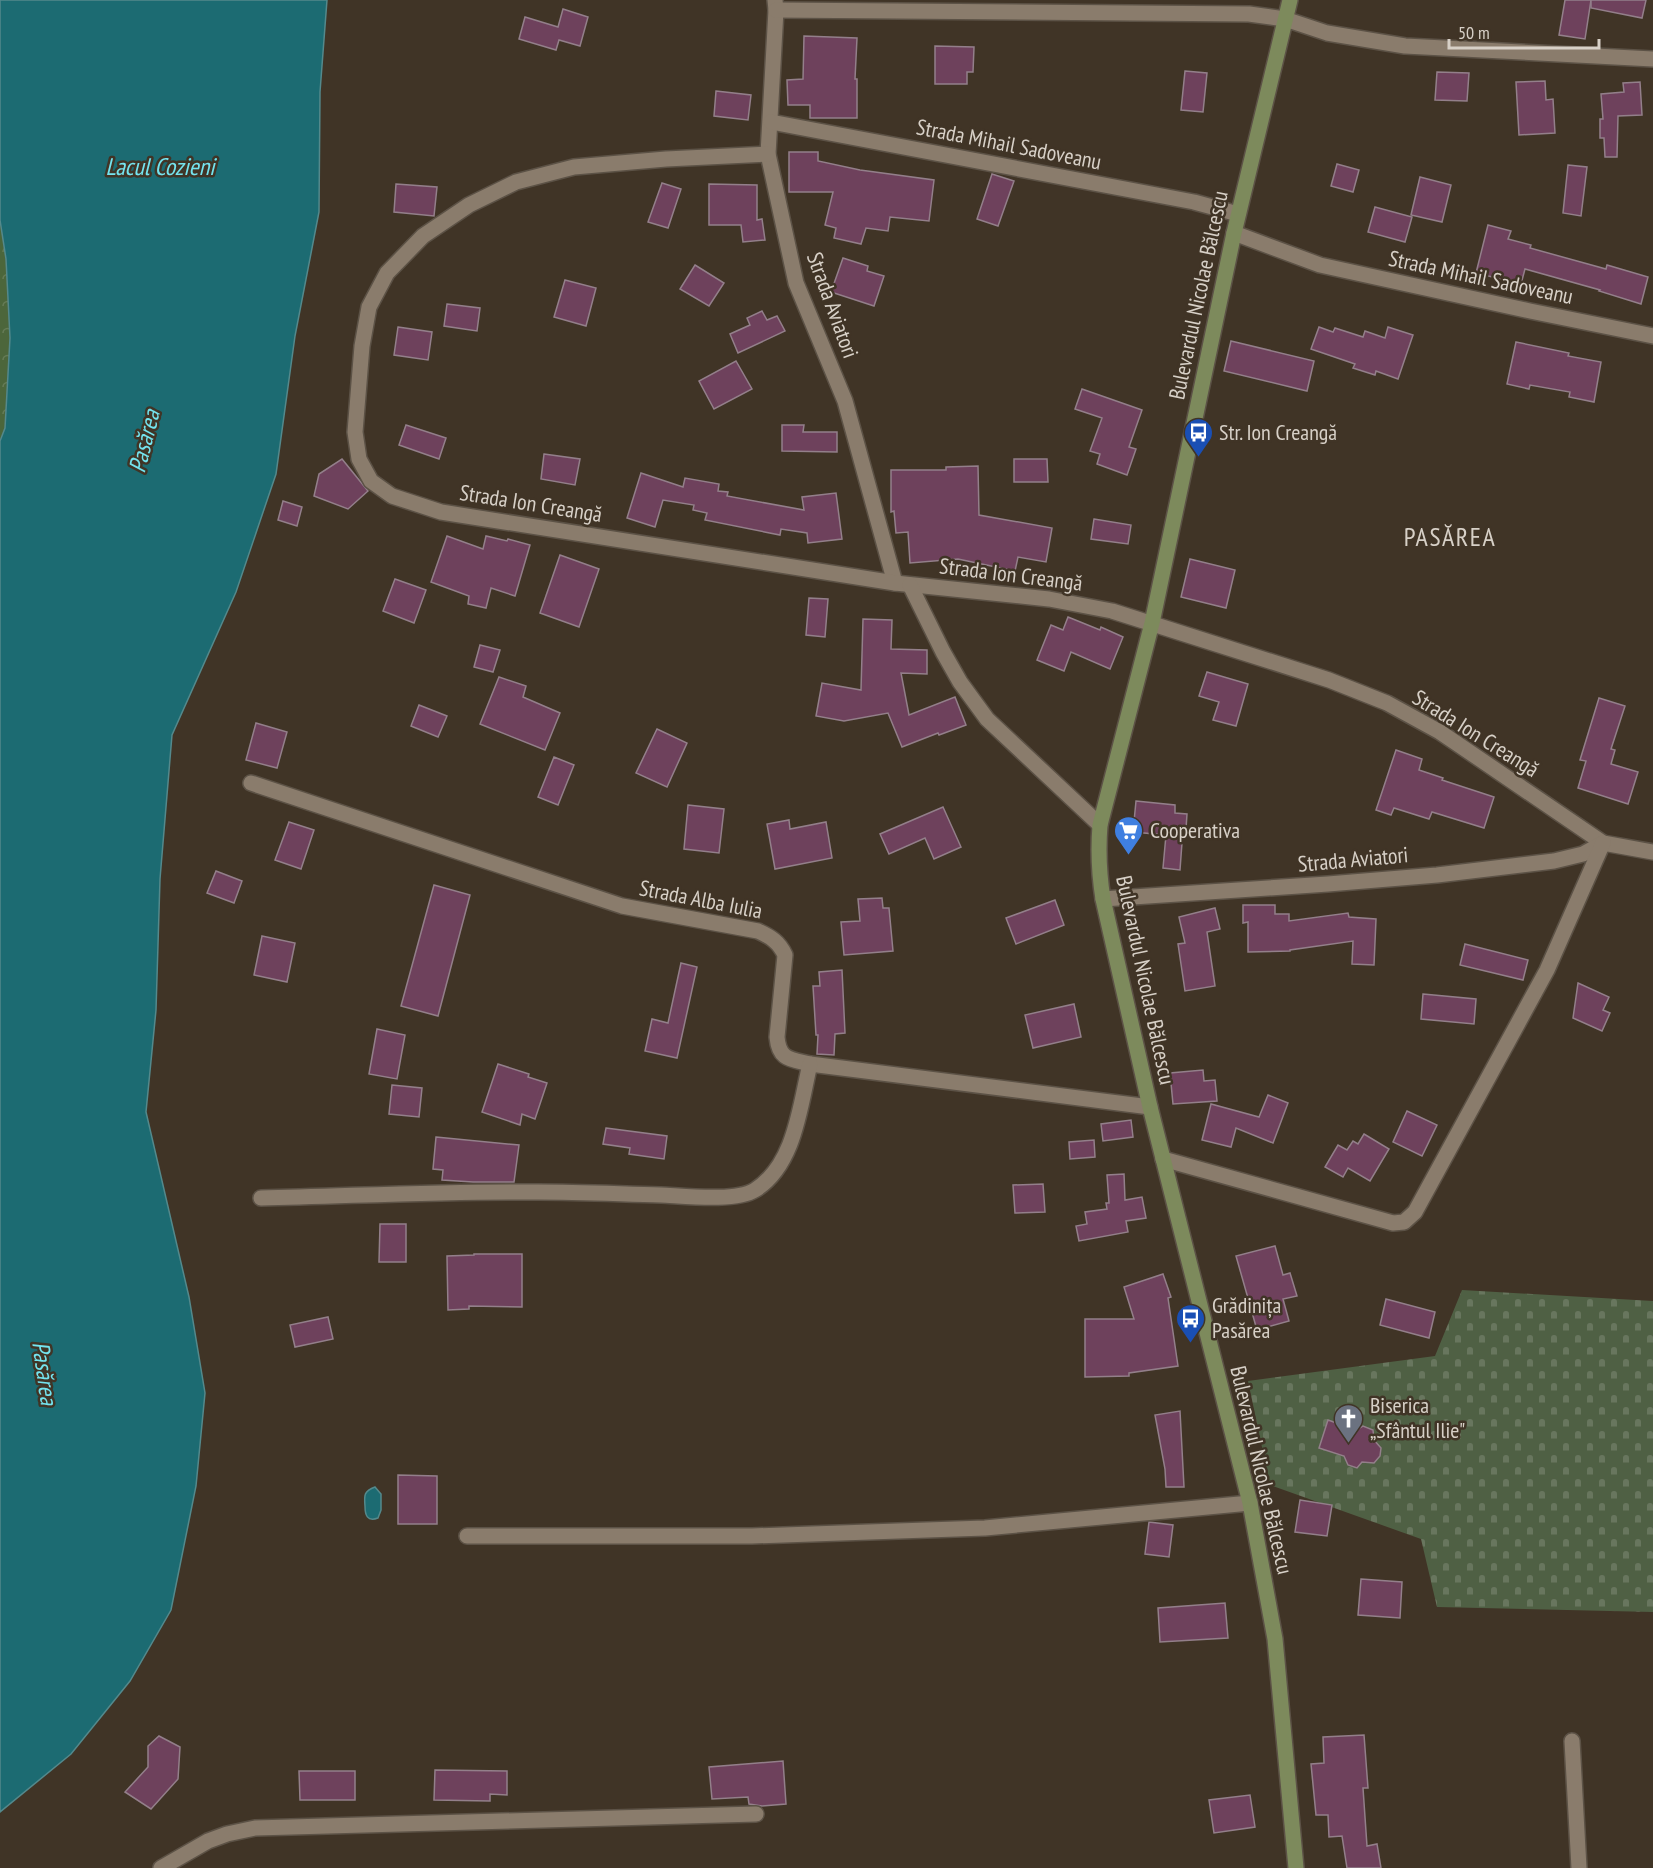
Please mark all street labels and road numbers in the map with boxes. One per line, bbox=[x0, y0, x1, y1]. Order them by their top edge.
street label: Strada Mihail Sadoveanu bbox=[914, 112, 1104, 176]
street label: Bulevardul Nicolae Bălcescu bbox=[1162, 188, 1234, 402]
street label: Strada Mihail Sadoveanu bbox=[1386, 244, 1576, 310]
street label: Strada Aviatori bbox=[801, 248, 865, 362]
street label: Strada Ion Creangă bbox=[458, 478, 604, 528]
street label: Strada Ion Creangă bbox=[938, 551, 1084, 597]
street label: Strada Ion Creangă bbox=[1408, 683, 1544, 783]
street label: Strada Aviatori bbox=[1297, 840, 1409, 878]
street label: Strada Alba Iulia bbox=[637, 873, 765, 925]
street label: Bulevardul Nicolae Bălcescu bbox=[1110, 873, 1182, 1087]
street label: Bulevardul Nicolae Bălcescu bbox=[1224, 1363, 1300, 1577]

